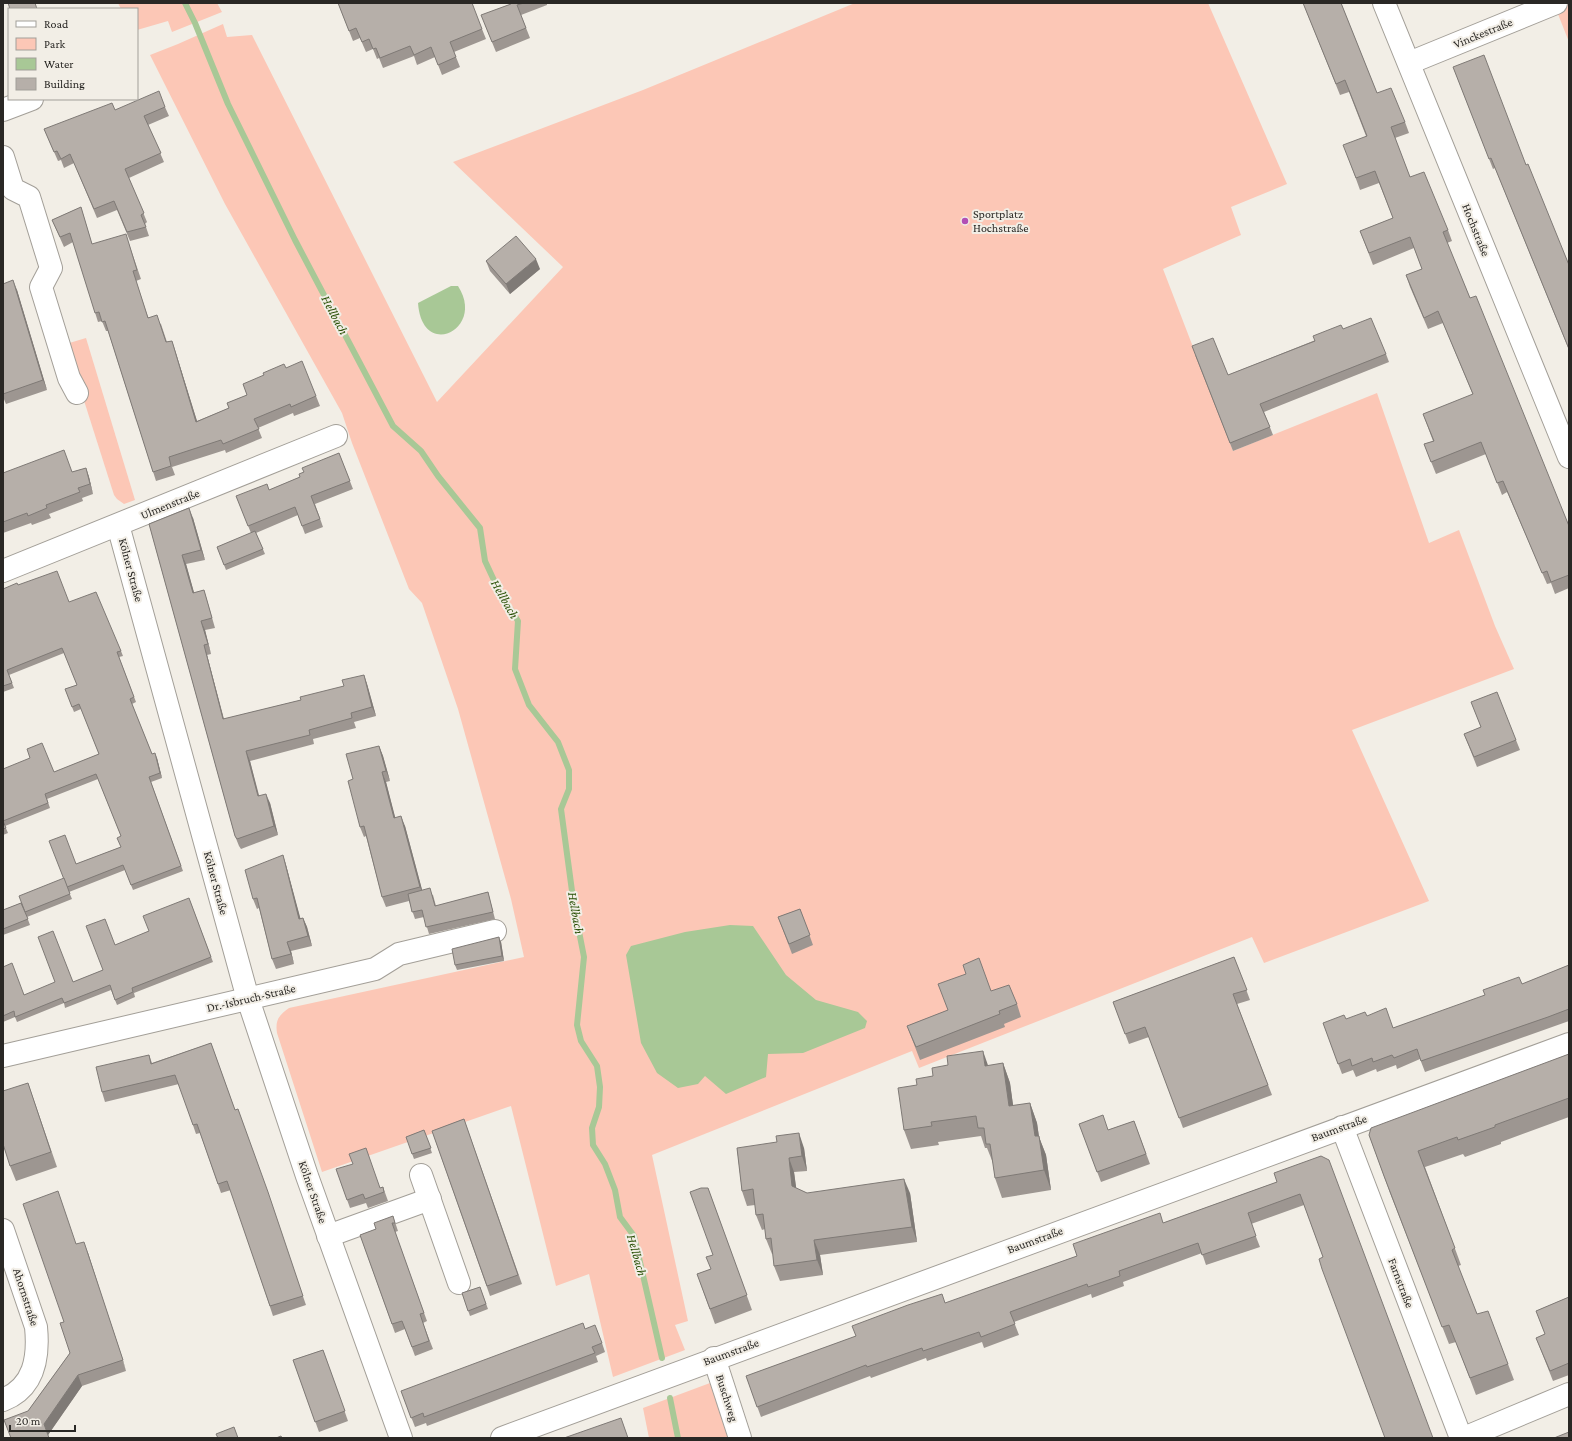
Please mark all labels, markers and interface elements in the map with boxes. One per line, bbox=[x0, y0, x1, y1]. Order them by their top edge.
legend bbox=[8, 8, 138, 100]
street label: Vinckestraße bbox=[1451, 15, 1515, 51]
text: Road bbox=[44, 17, 69, 31]
text: Park bbox=[44, 37, 66, 51]
text: Water bbox=[44, 57, 74, 71]
text: Building bbox=[44, 77, 85, 91]
street label: Hochstraße bbox=[1459, 202, 1493, 258]
place label: Sportplatz Hochstraße bbox=[973, 207, 1028, 235]
marker: Sportplatz Hochstraße bbox=[960, 216, 970, 226]
water label: Hellbach bbox=[318, 293, 352, 337]
street label: Ulmenstraße bbox=[138, 486, 202, 522]
street label: Kölner Straße bbox=[116, 537, 146, 603]
water label: Hellbach bbox=[488, 577, 522, 621]
street label: Kölner Straße bbox=[201, 850, 231, 916]
water label: Hellbach bbox=[565, 891, 587, 935]
street label: Dr.-Isbruch-Straße bbox=[205, 981, 297, 1015]
street label: Baumstraße bbox=[1309, 1111, 1369, 1145]
street label: Kölner Straße bbox=[296, 1159, 330, 1225]
street label: Baumstraße bbox=[1005, 1223, 1065, 1257]
water label: Hellbach bbox=[624, 1233, 650, 1277]
street label: Farnstraße bbox=[1385, 1256, 1417, 1310]
street label: Ahornstraße bbox=[10, 1266, 42, 1328]
street label: Baumstraße bbox=[701, 1335, 761, 1369]
street label: Buschweg bbox=[713, 1373, 741, 1424]
scale bar bbox=[10, 1407, 75, 1433]
text: 20 m bbox=[16, 1414, 41, 1428]

